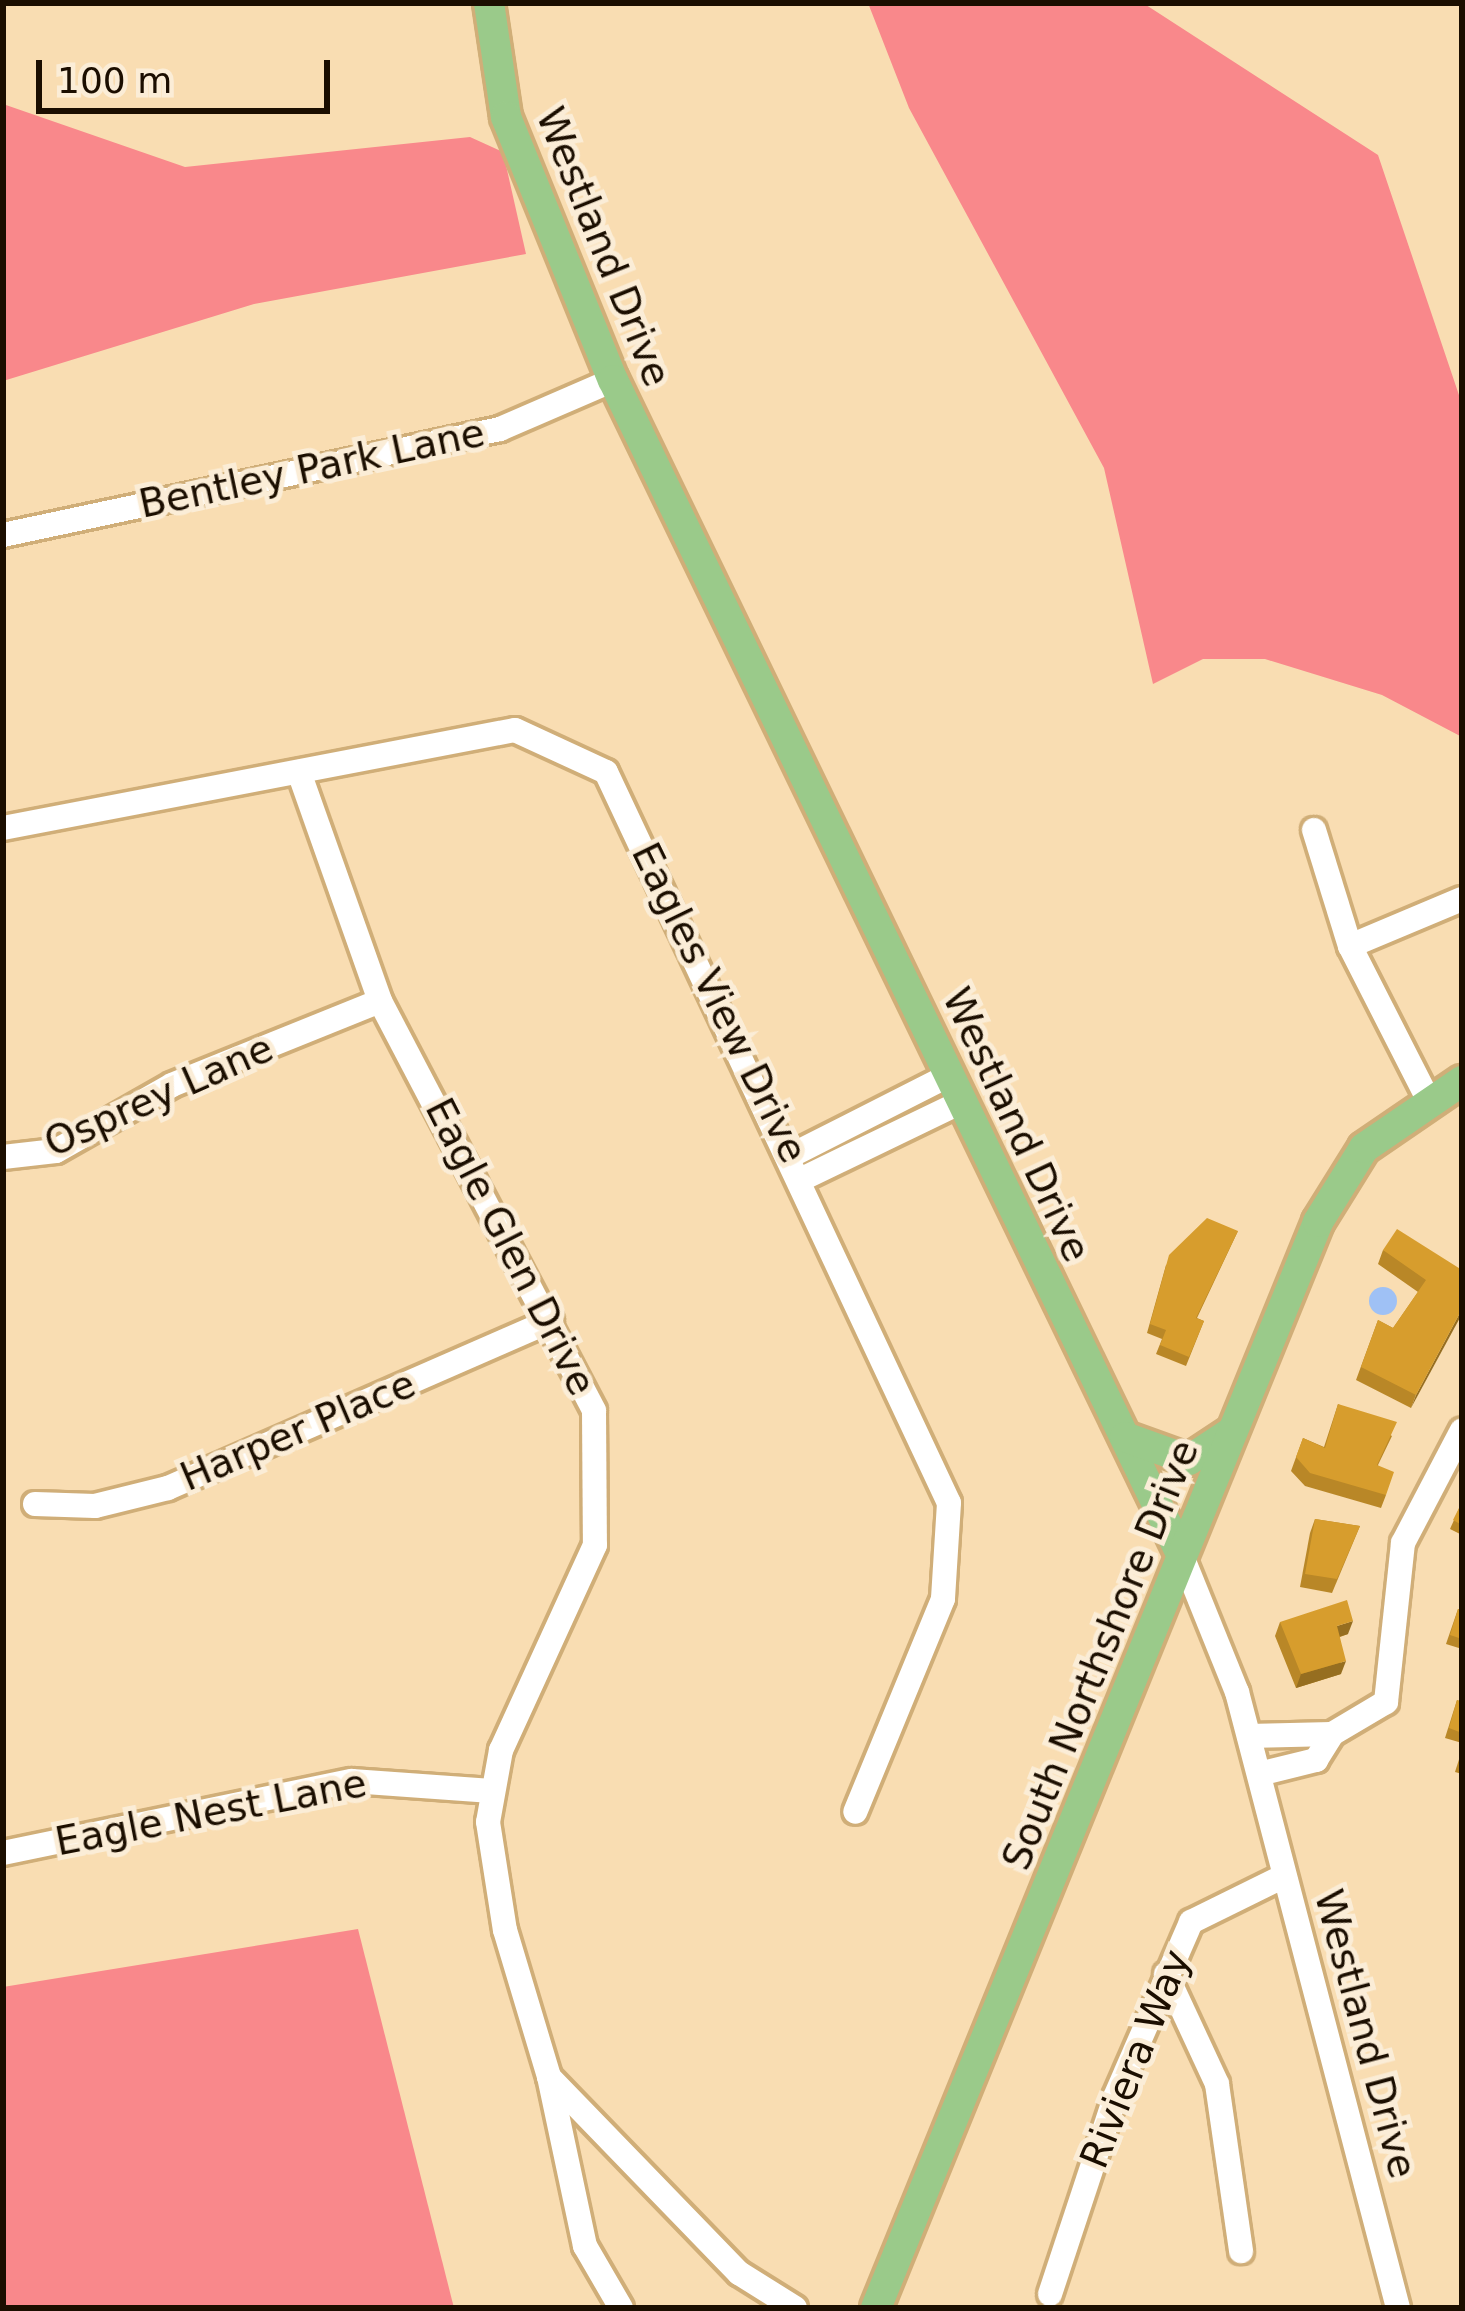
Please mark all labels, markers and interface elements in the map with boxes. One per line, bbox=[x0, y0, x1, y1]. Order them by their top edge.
scale bar bbox=[42, 36, 336, 110]
text: 100 m bbox=[57, 60, 172, 101]
street label: Westland Drive bbox=[526, 101, 680, 393]
street label: Bentley Park Lane bbox=[135, 410, 489, 528]
street label: Eagles View Drive bbox=[621, 836, 817, 1170]
street label: Westland Drive bbox=[932, 981, 1100, 1269]
street label: Osprey Lane bbox=[38, 1025, 280, 1167]
street label: Eagle Glen Drive bbox=[415, 1091, 605, 1403]
street label: Harper Place bbox=[174, 1361, 422, 1501]
street label: South Northshore Drive bbox=[993, 1433, 1209, 1877]
street label: Eagle Nest Lane bbox=[51, 1760, 371, 1866]
street label: Westland Drive bbox=[1304, 1885, 1426, 2183]
street label: Riviera Way bbox=[1071, 1943, 1201, 2175]

